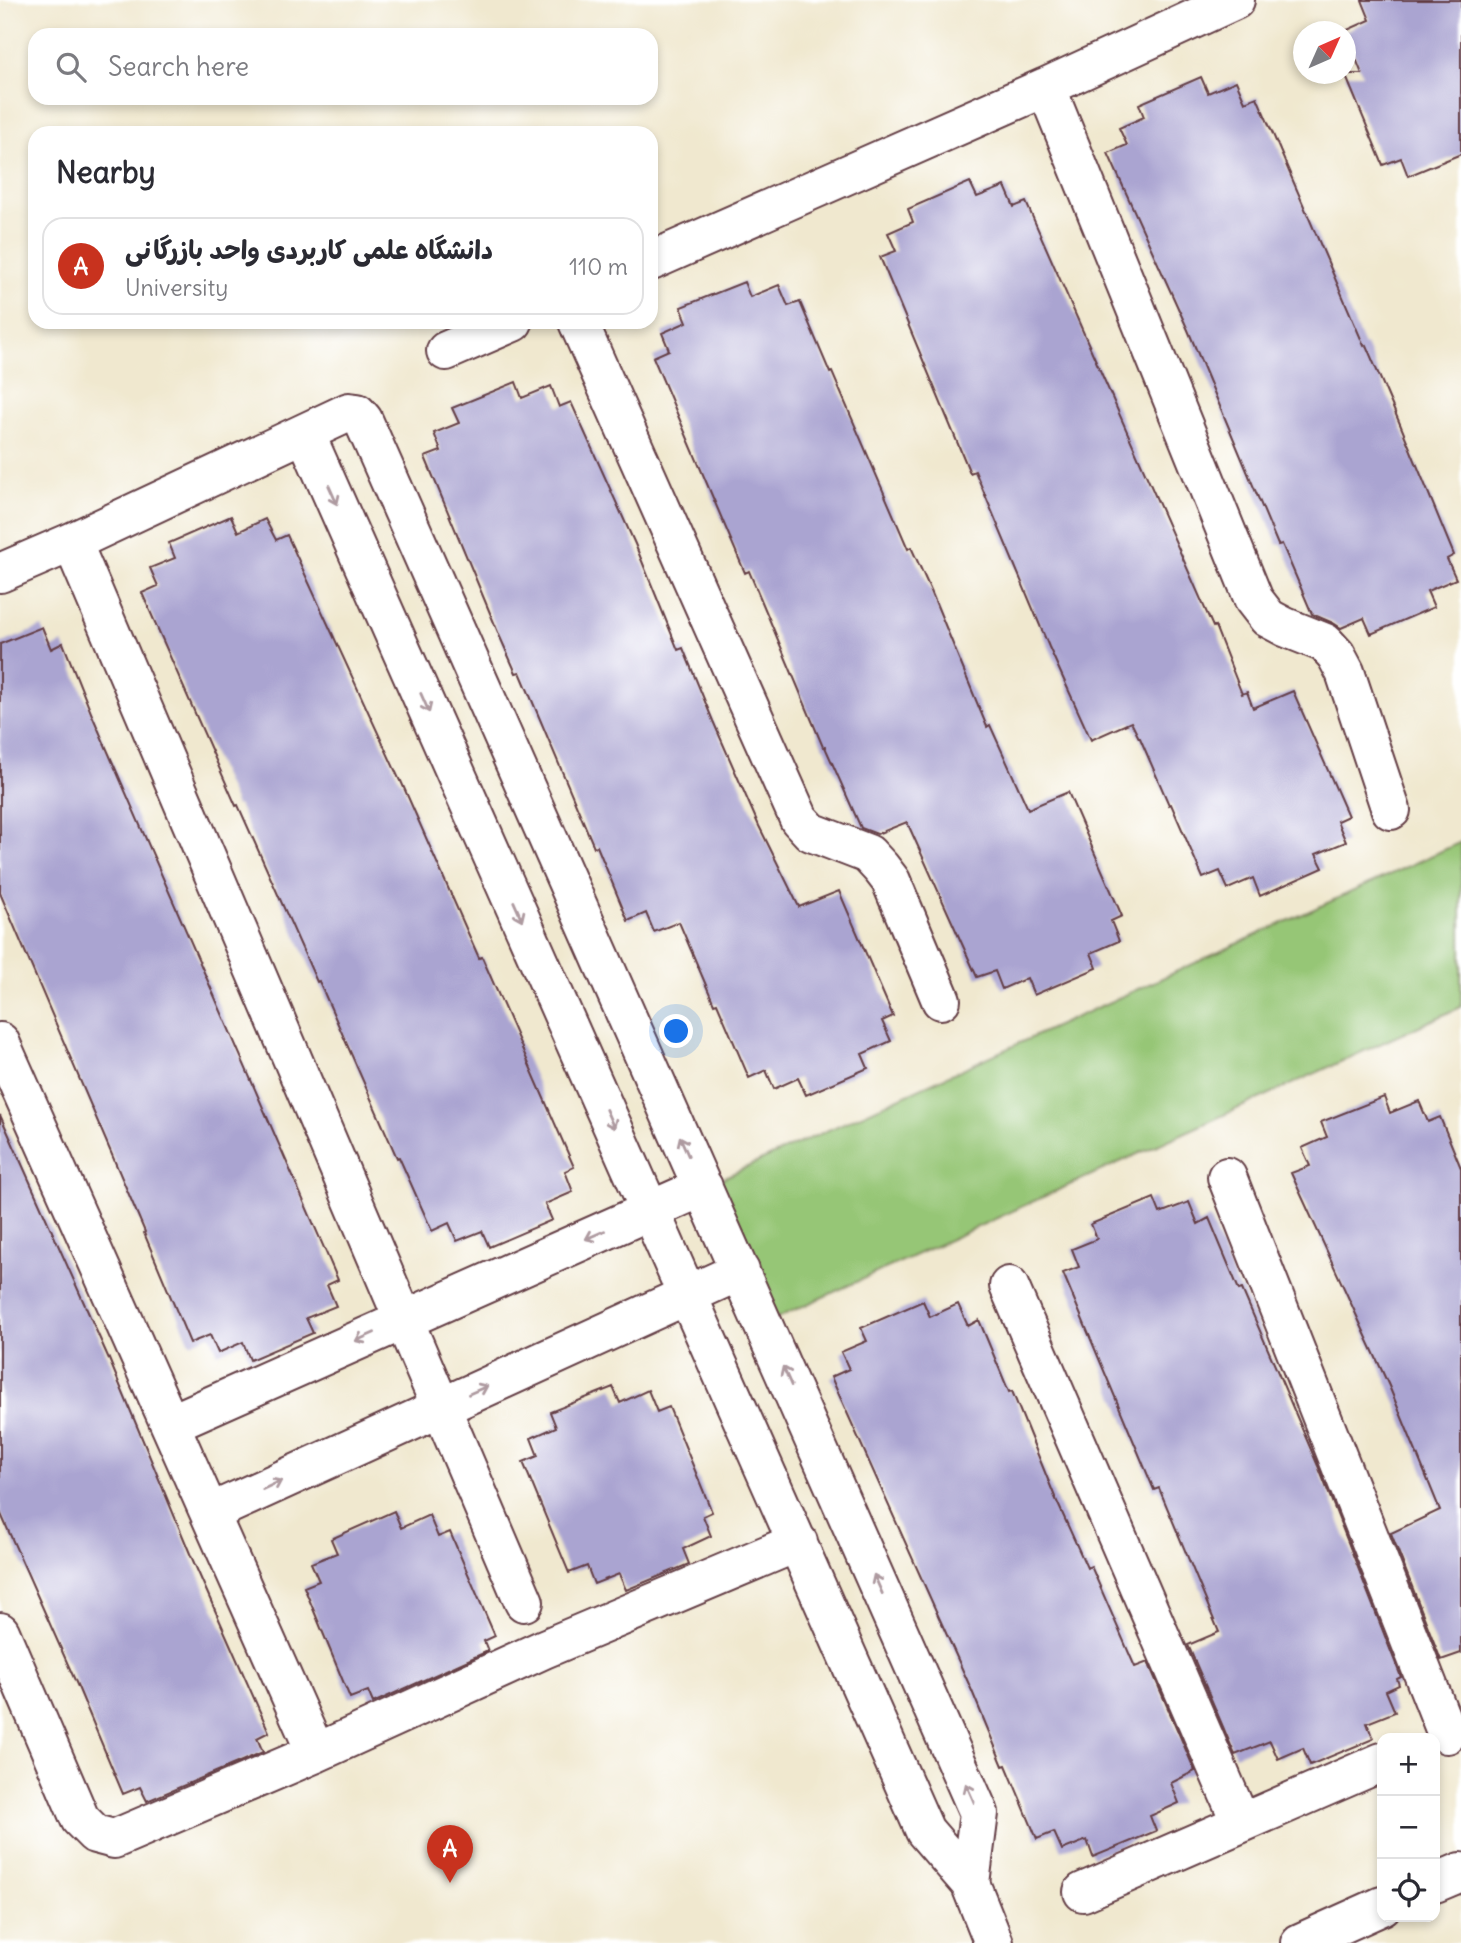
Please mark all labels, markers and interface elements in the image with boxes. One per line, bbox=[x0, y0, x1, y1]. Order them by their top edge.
north arrow bbox=[1293, 21, 1356, 84]
search box bbox=[28, 28, 658, 105]
icon: search bbox=[52, 48, 90, 86]
text: Search here bbox=[108, 50, 249, 83]
text: Nearby bbox=[56, 153, 156, 191]
text: دانشگاه علمی کاربردی واحد بازرگانی bbox=[125, 233, 493, 266]
text: A bbox=[74, 252, 88, 281]
text: 110 m bbox=[569, 252, 628, 281]
text: University bbox=[125, 273, 228, 302]
one-way arrow bbox=[327, 484, 340, 505]
one-way arrow bbox=[419, 692, 432, 713]
one-way arrow bbox=[512, 900, 525, 921]
your location bbox=[659, 1014, 693, 1048]
one-way arrow bbox=[604, 1108, 617, 1129]
one-way arrow bbox=[677, 1136, 690, 1157]
one-way arrow bbox=[585, 1229, 607, 1242]
one-way arrow bbox=[355, 1331, 376, 1344]
one-way arrow bbox=[779, 1366, 792, 1387]
one-way arrow bbox=[467, 1382, 488, 1396]
one-way arrow bbox=[260, 1478, 282, 1491]
one-way arrow bbox=[871, 1574, 884, 1596]
map controls bbox=[1377, 1733, 1440, 1922]
button: + bbox=[1377, 1733, 1440, 1796]
one-way arrow bbox=[963, 1782, 976, 1804]
button: − bbox=[1377, 1796, 1440, 1859]
pin: A bbox=[427, 1825, 473, 1883]
button: locate bbox=[1377, 1859, 1440, 1922]

